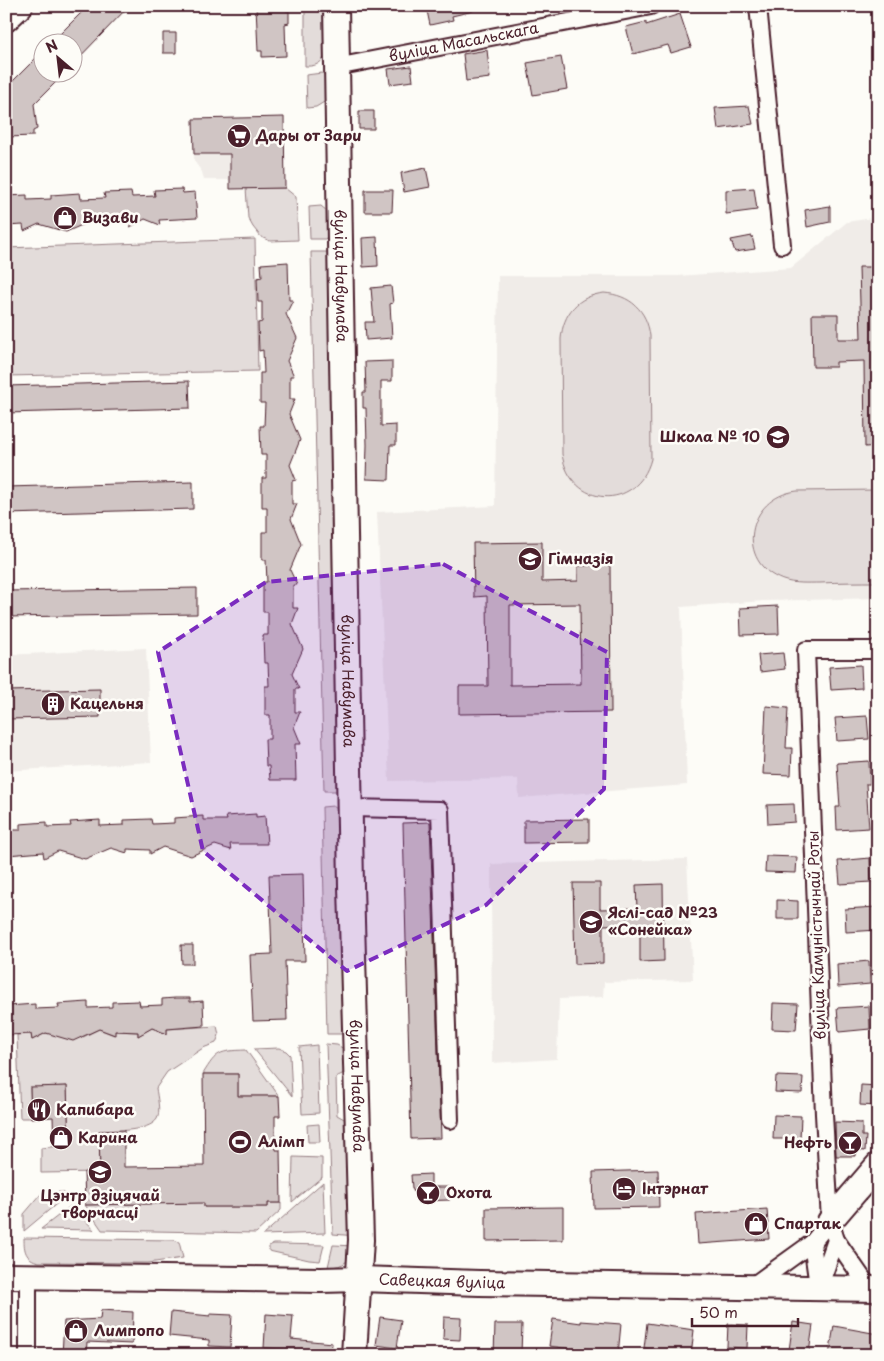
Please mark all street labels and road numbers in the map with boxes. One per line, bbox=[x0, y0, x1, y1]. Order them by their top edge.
street label: вуліца Масальскага bbox=[386, 15, 541, 67]
street label: вуліца Навумава bbox=[329, 209, 355, 343]
street label: вуліца Навумава bbox=[336, 614, 362, 748]
street label: вуліца Камуністычнай Роты bbox=[800, 830, 831, 1040]
street label: вуліца Навумава bbox=[345, 1019, 372, 1153]
street label: Савецкая вуліца bbox=[378, 1267, 506, 1293]

